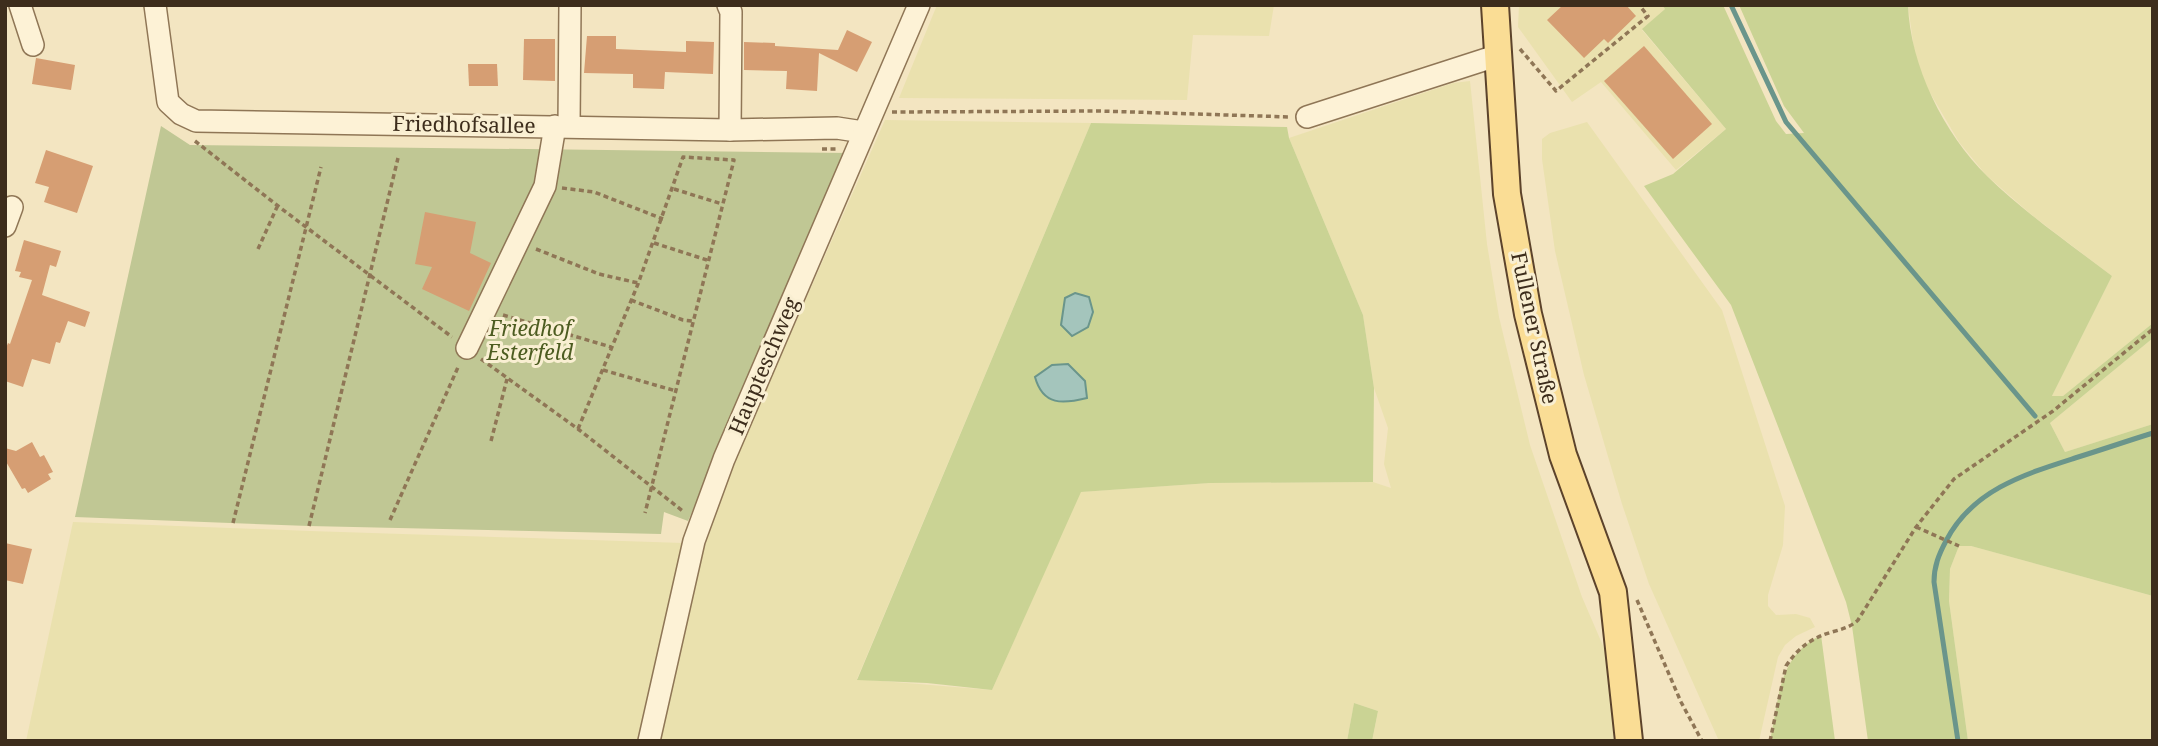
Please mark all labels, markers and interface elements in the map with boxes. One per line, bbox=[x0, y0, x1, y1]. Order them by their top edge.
street label: Friedhofsallee bbox=[392, 109, 536, 139]
street label: Fullener Straße bbox=[1505, 249, 1565, 407]
street label: Haupteschweg bbox=[721, 292, 805, 439]
park label: Friedhof Esterfeld bbox=[486, 314, 576, 366]

